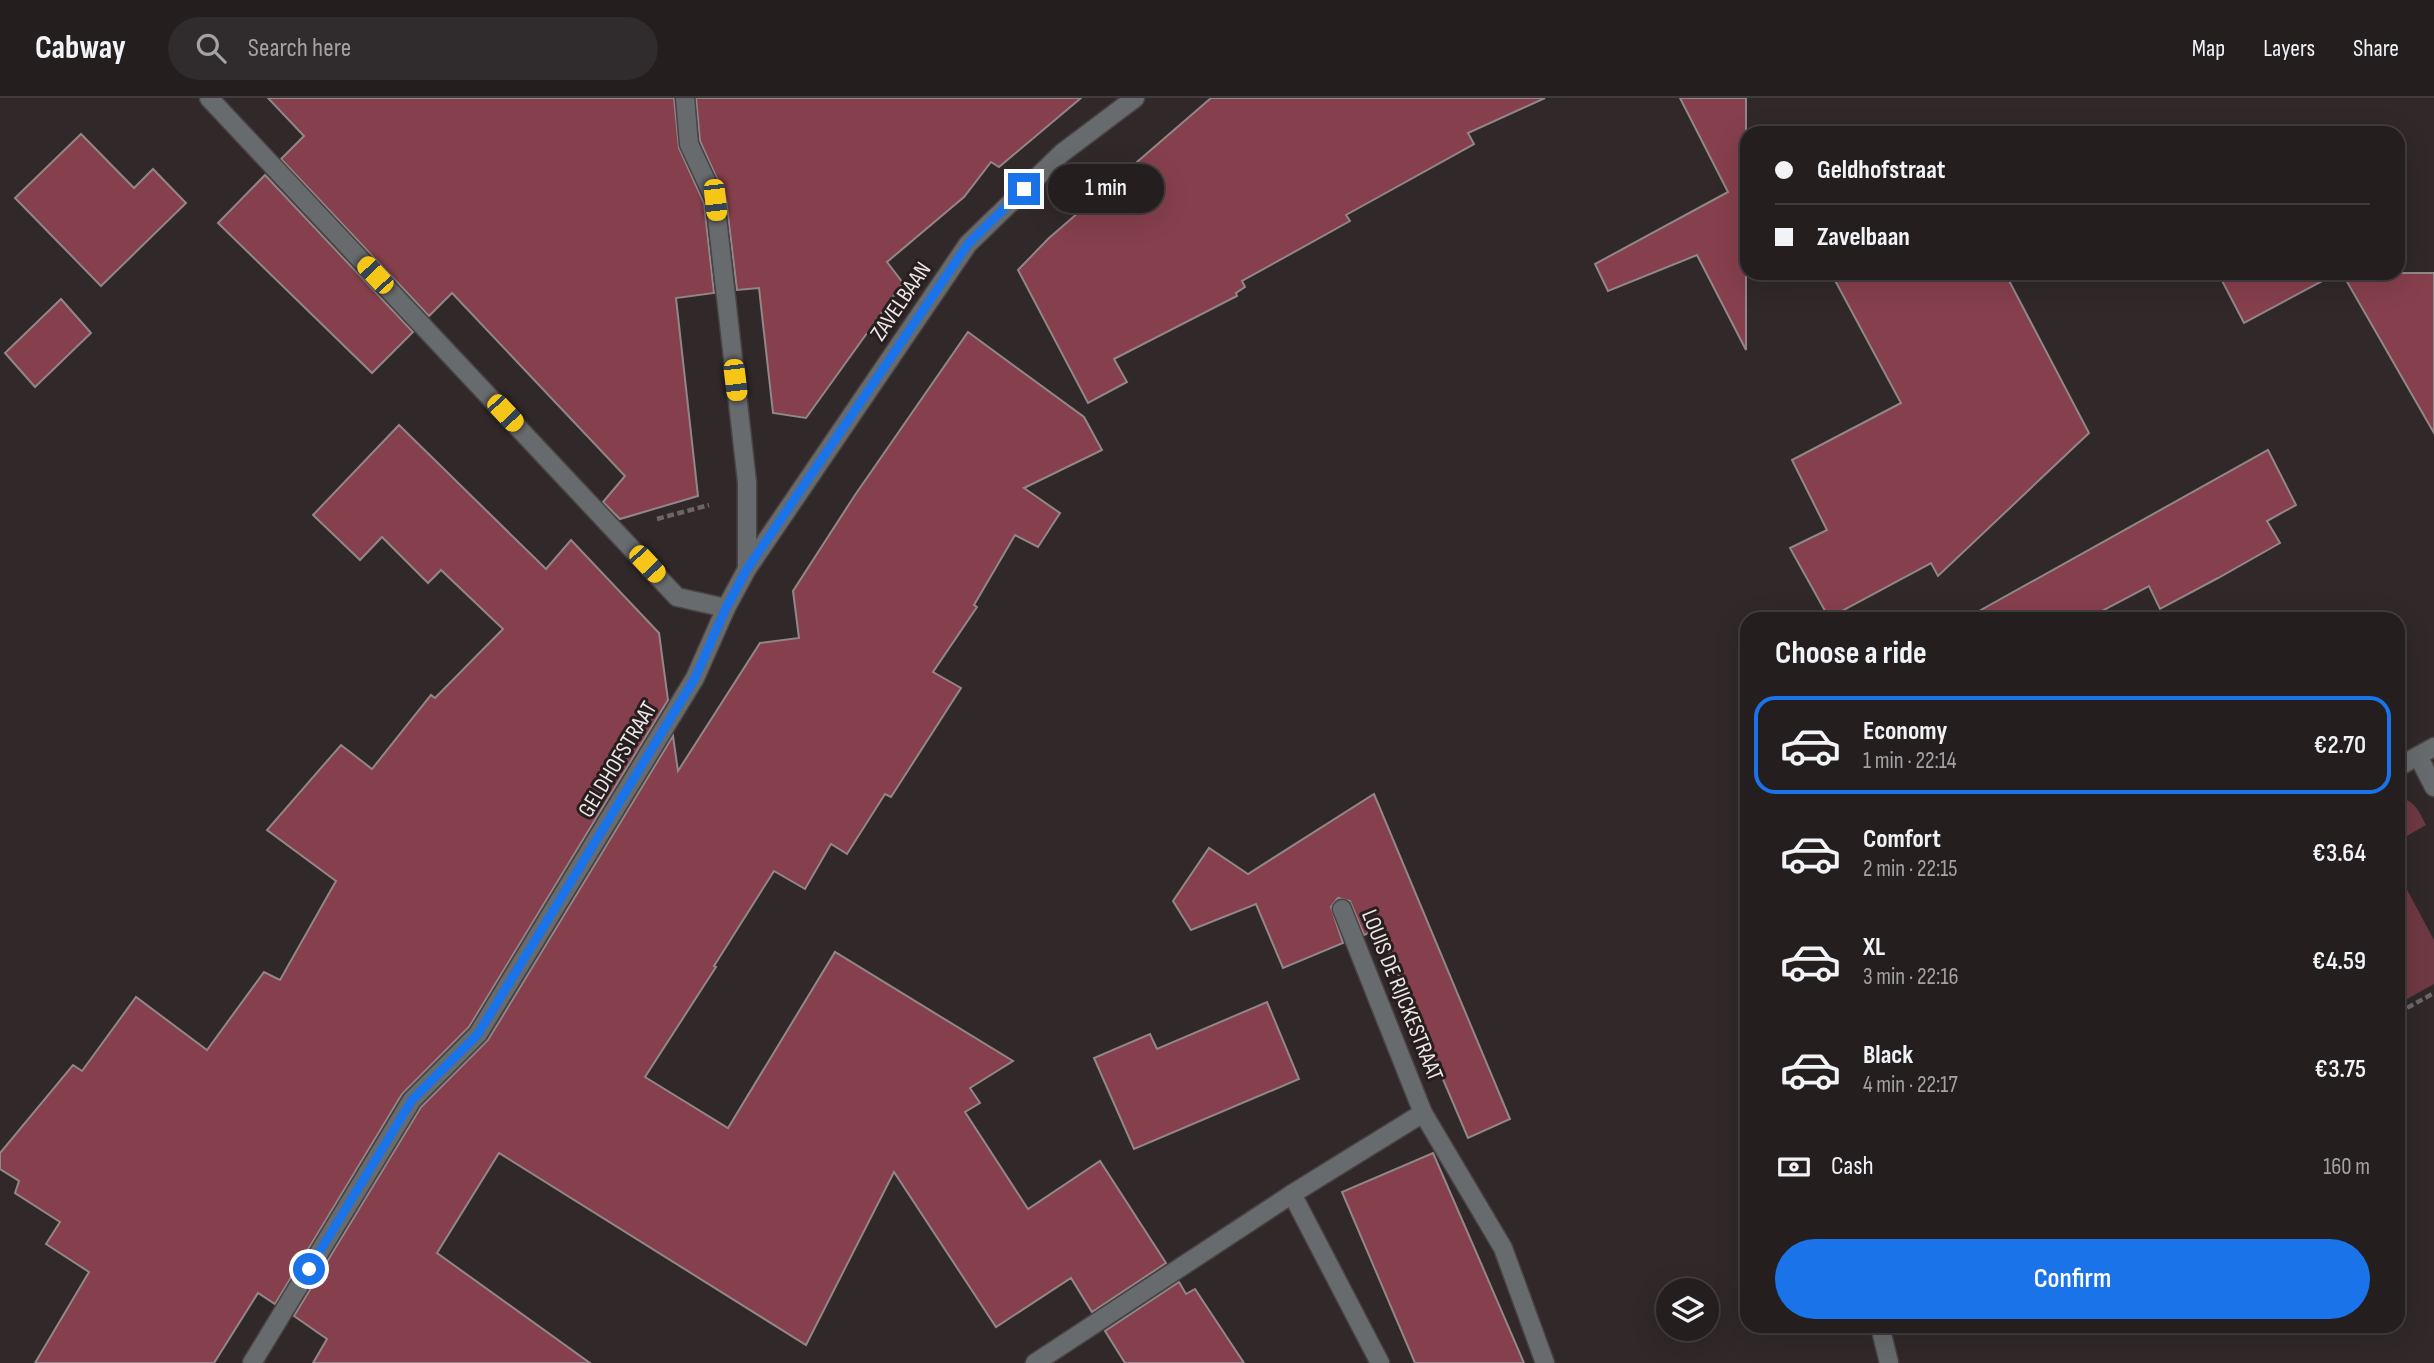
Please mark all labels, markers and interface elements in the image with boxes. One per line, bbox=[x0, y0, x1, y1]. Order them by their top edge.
search box bbox=[168, 17, 658, 80]
text: Cabway bbox=[35, 28, 126, 68]
icon: search bbox=[192, 29, 230, 67]
text: Search here bbox=[248, 33, 351, 64]
text: Map bbox=[2192, 34, 2225, 63]
text: Layers bbox=[2263, 34, 2315, 63]
text: Share bbox=[2353, 34, 2399, 63]
text: Geldhofstraat bbox=[1817, 155, 1945, 186]
callout: 1 min bbox=[1048, 164, 1164, 214]
route end bbox=[1008, 173, 1040, 205]
text: 1 min bbox=[1085, 174, 1127, 202]
car bbox=[703, 178, 728, 222]
text: Zavelbaan bbox=[1817, 222, 1910, 253]
car bbox=[353, 252, 398, 298]
street label: ZAVELBAAN bbox=[864, 257, 937, 346]
car bbox=[723, 358, 748, 402]
car bbox=[483, 390, 528, 436]
car bbox=[625, 541, 670, 587]
text: Choose a ride bbox=[1775, 634, 1927, 673]
street label: GELDHOFSTRAAT bbox=[572, 696, 663, 823]
icon: car bbox=[1779, 714, 1842, 777]
text: Economy bbox=[1863, 716, 1947, 747]
text: €2.70 bbox=[2314, 730, 2366, 761]
text: 1 min · 22:14 bbox=[1863, 747, 1956, 775]
icon: car bbox=[1779, 822, 1842, 885]
text: Comfort bbox=[1863, 824, 1941, 855]
text: €3.64 bbox=[2312, 838, 2366, 869]
text: 2 min · 22:15 bbox=[1863, 855, 1958, 883]
street label: LOUIS DE RIJCKESTRAAT bbox=[1355, 906, 1449, 1085]
icon: car bbox=[1779, 930, 1842, 993]
text: XL bbox=[1863, 932, 1885, 963]
text: €4.59 bbox=[2312, 946, 2366, 977]
text: 3 min · 22:16 bbox=[1863, 963, 1959, 991]
icon: car bbox=[1779, 1038, 1842, 1101]
text: Black bbox=[1863, 1040, 1913, 1071]
text: €3.75 bbox=[2314, 1054, 2366, 1085]
text: 4 min · 22:17 bbox=[1863, 1071, 1958, 1099]
icon: cash bbox=[1775, 1148, 1813, 1186]
text: Cash bbox=[1831, 1151, 1874, 1182]
text: 160 m bbox=[2323, 1153, 2370, 1181]
button: Confirm bbox=[1775, 1239, 2370, 1319]
route start bbox=[293, 1253, 325, 1285]
map controls bbox=[1656, 1278, 1719, 1341]
button: layers bbox=[1656, 1278, 1719, 1341]

